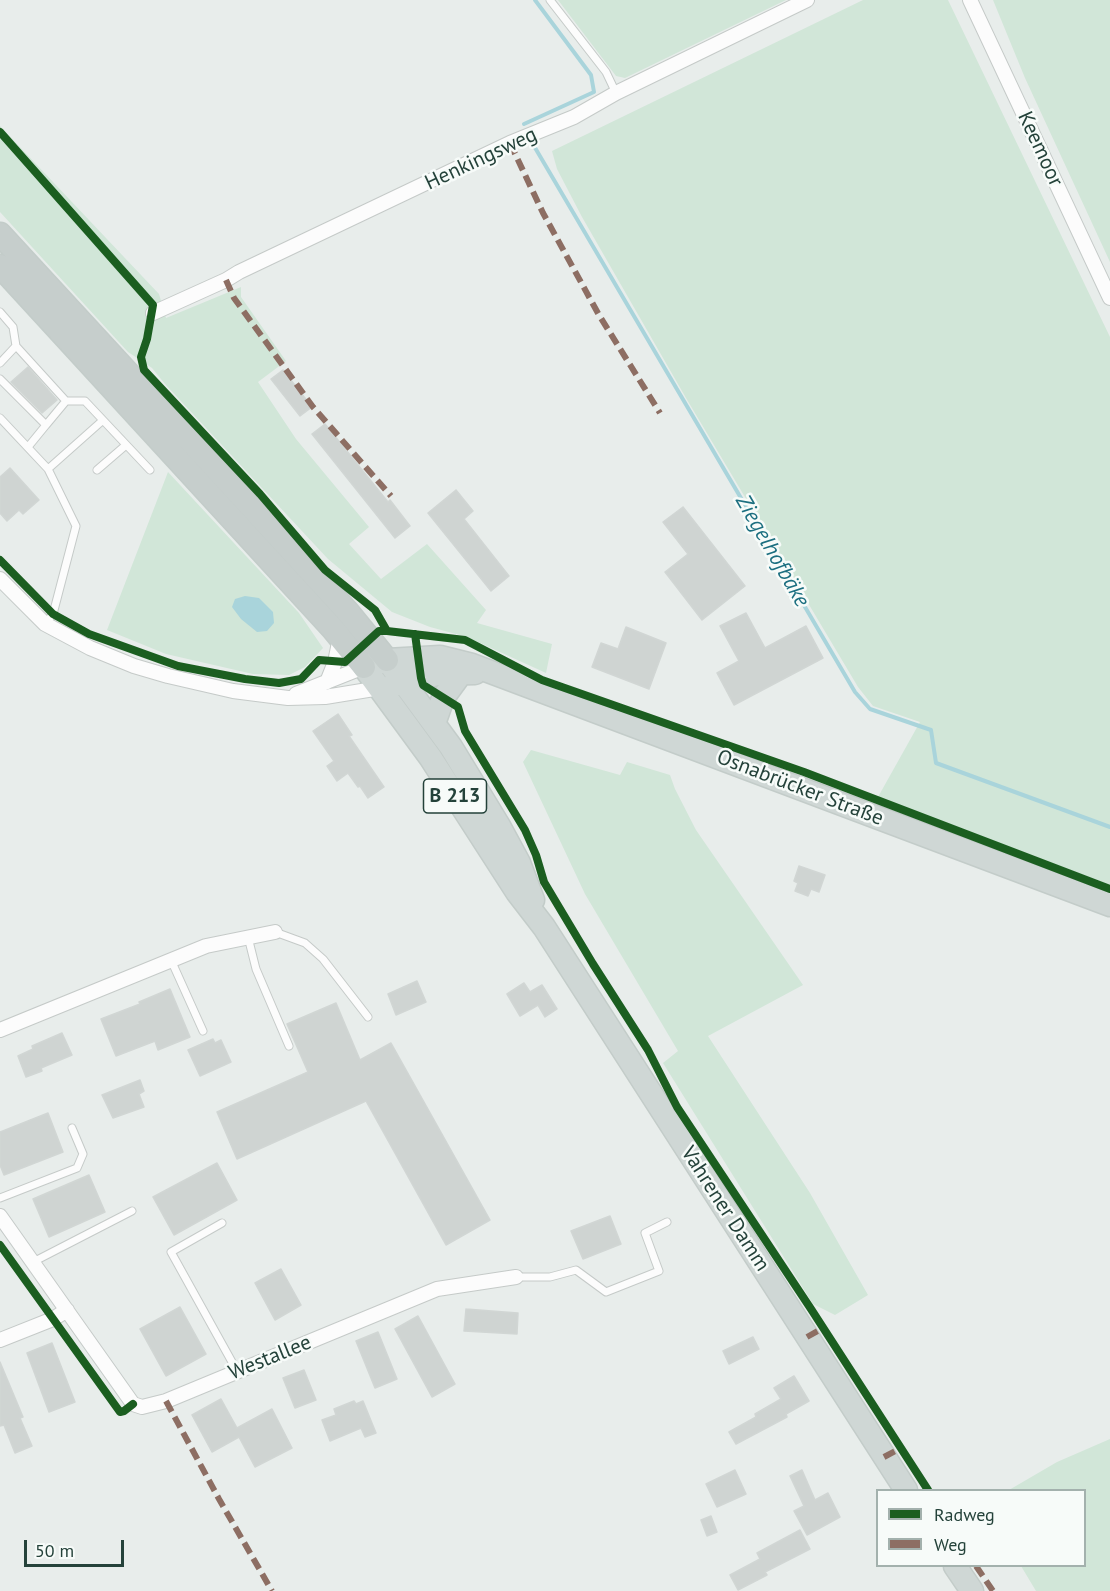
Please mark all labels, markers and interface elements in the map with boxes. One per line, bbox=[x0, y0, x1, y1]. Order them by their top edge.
street label: Keemoor bbox=[1012, 108, 1068, 190]
street label: Henkingsweg bbox=[421, 122, 541, 196]
water label: Ziegelhofbäke bbox=[729, 490, 815, 612]
street label: Osnabrücker Straße bbox=[713, 745, 887, 831]
road number: B 213 bbox=[424, 779, 486, 813]
street label: Vahrener Damm bbox=[675, 1142, 775, 1276]
street label: Westallee bbox=[225, 1330, 315, 1386]
legend bbox=[876, 1489, 1086, 1567]
text: Radweg bbox=[934, 1503, 995, 1526]
scale bar bbox=[27, 1528, 128, 1566]
text: Weg bbox=[934, 1533, 967, 1556]
text: 50 m bbox=[35, 1539, 74, 1562]

